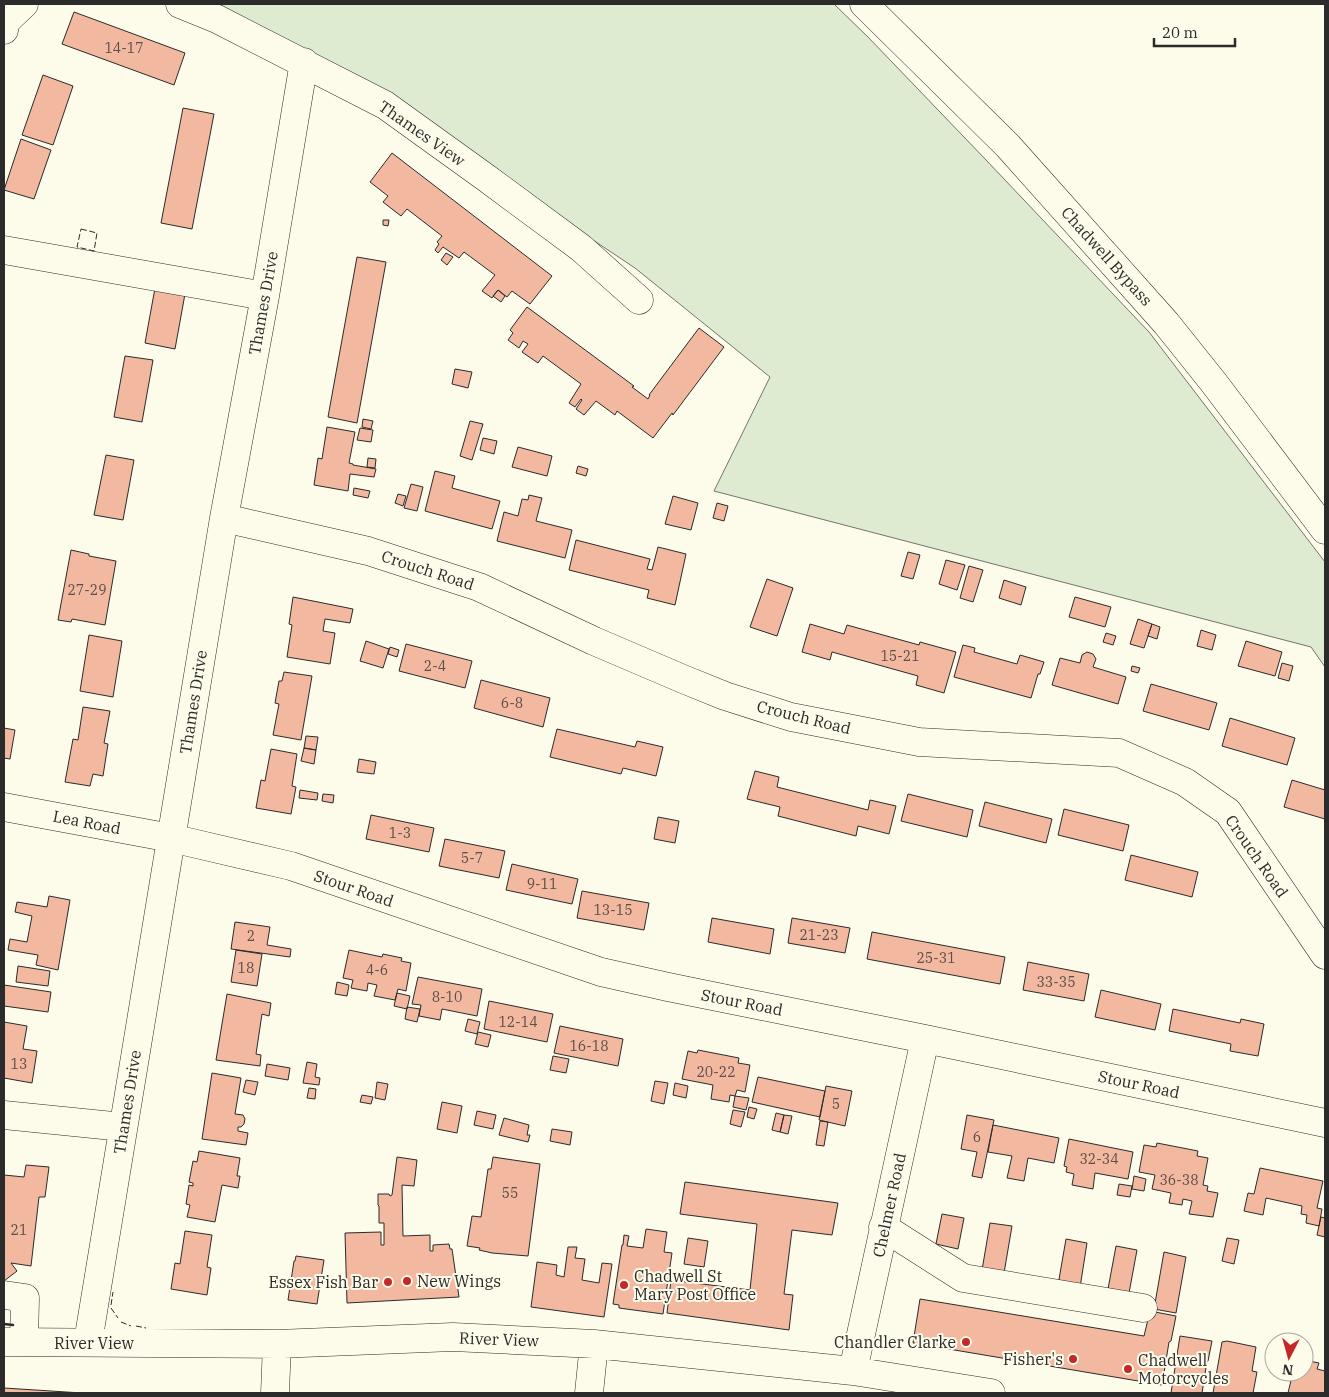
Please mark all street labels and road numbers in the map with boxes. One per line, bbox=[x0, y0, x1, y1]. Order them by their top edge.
street label: Thames View bbox=[375, 96, 470, 170]
street label: Chadwell Bypass bbox=[1057, 202, 1157, 310]
street label: Thames Drive bbox=[244, 250, 282, 356]
street label: Crouch Road bbox=[379, 546, 477, 594]
street label: Thames Drive bbox=[175, 649, 211, 755]
street label: Crouch Road bbox=[755, 696, 853, 738]
street label: Lea Road bbox=[51, 806, 123, 838]
street label: Crouch Road bbox=[1221, 811, 1293, 901]
street label: Stour Road bbox=[312, 865, 397, 911]
street label: Stour Road bbox=[699, 984, 785, 1020]
street label: Thames Drive bbox=[109, 1049, 145, 1155]
street label: Stour Road bbox=[1096, 1066, 1182, 1102]
street label: Chelmer Road bbox=[868, 1151, 910, 1259]
street label: River View bbox=[459, 1328, 540, 1350]
street label: River View bbox=[54, 1333, 135, 1353]

